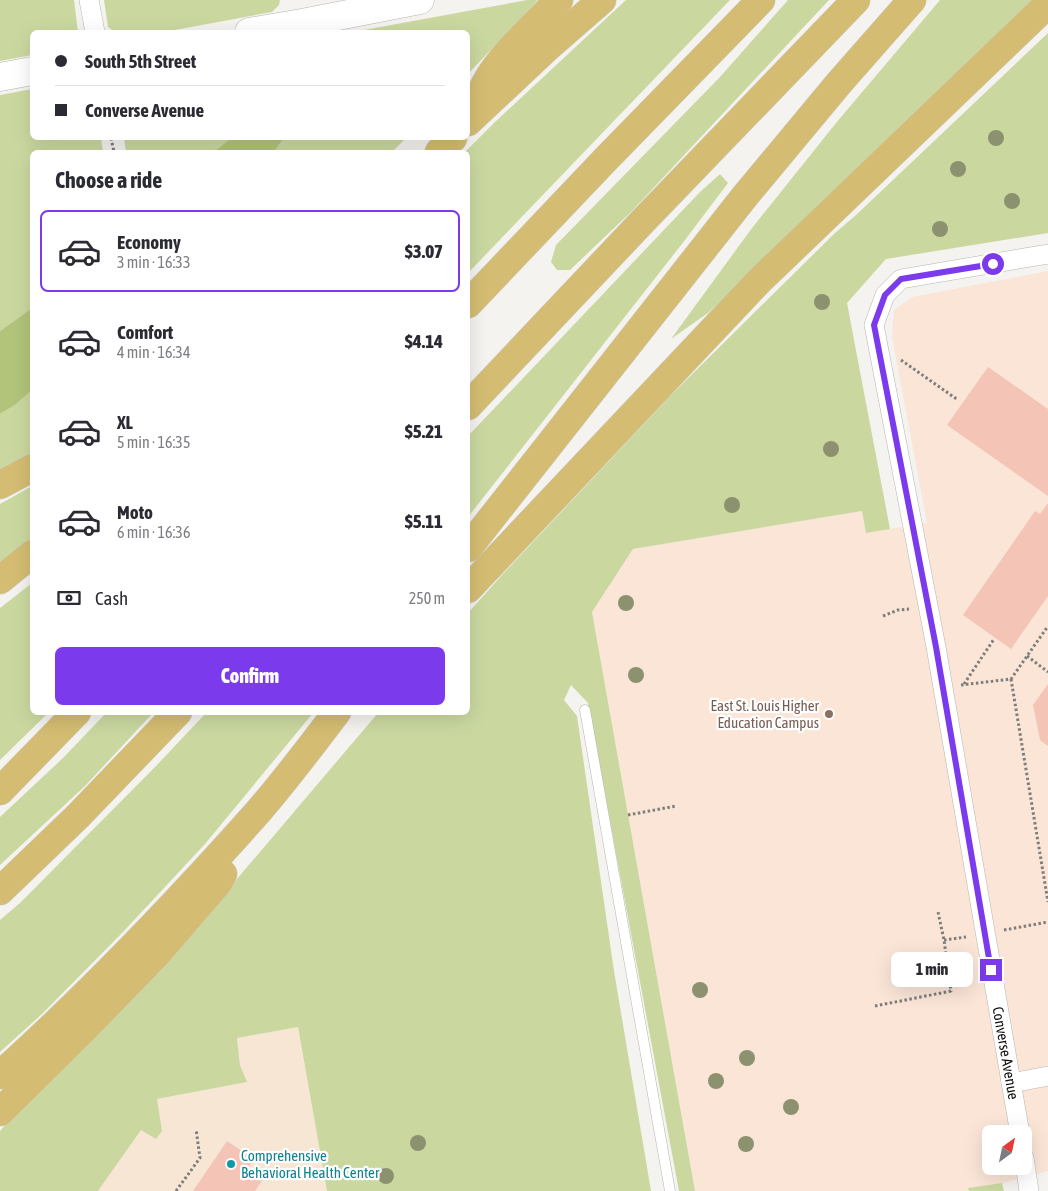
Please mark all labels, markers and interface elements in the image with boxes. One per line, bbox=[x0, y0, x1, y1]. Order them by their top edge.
text: South 5th Street bbox=[85, 50, 196, 72]
text: Converse Avenue bbox=[85, 99, 204, 121]
text: Choose a ride bbox=[55, 167, 162, 193]
icon: car bbox=[57, 229, 102, 274]
text: Economy bbox=[117, 231, 181, 253]
text: $3.07 bbox=[405, 240, 443, 262]
text: 3 min · 16:33 bbox=[117, 253, 190, 271]
route start bbox=[982, 253, 1004, 275]
icon: car bbox=[57, 319, 102, 364]
text: Comfort bbox=[117, 321, 173, 343]
text: $4.14 bbox=[405, 330, 443, 352]
text: 4 min · 16:34 bbox=[117, 343, 190, 361]
icon: car bbox=[57, 409, 102, 454]
text: XL bbox=[117, 411, 133, 433]
text: $5.21 bbox=[405, 420, 443, 442]
text: 5 min · 16:35 bbox=[117, 433, 190, 451]
icon: car bbox=[57, 499, 102, 544]
text: Moto bbox=[117, 501, 153, 523]
text: $5.11 bbox=[405, 510, 443, 532]
text: 6 min · 16:36 bbox=[117, 523, 190, 541]
icon: cash bbox=[55, 584, 83, 612]
text: Cash bbox=[95, 587, 128, 609]
text: 250 m bbox=[409, 589, 445, 607]
button: Confirm bbox=[55, 647, 445, 705]
place label: East St. Louis Higher Education Campus bbox=[711, 697, 820, 731]
marker: East St. Louis Higher Education Campus bbox=[823, 708, 835, 720]
callout: 1 min bbox=[891, 952, 974, 988]
route end bbox=[980, 959, 1002, 981]
text: 1 min bbox=[916, 960, 948, 978]
street label: Converse Avenue bbox=[989, 1005, 1023, 1101]
north arrow bbox=[982, 1125, 1032, 1175]
map controls bbox=[982, 1125, 1032, 1175]
place label: Comprehensive Behavioral Health Center bbox=[241, 1147, 380, 1181]
marker: Comprehensive Behavioral Health Center bbox=[225, 1158, 237, 1170]

